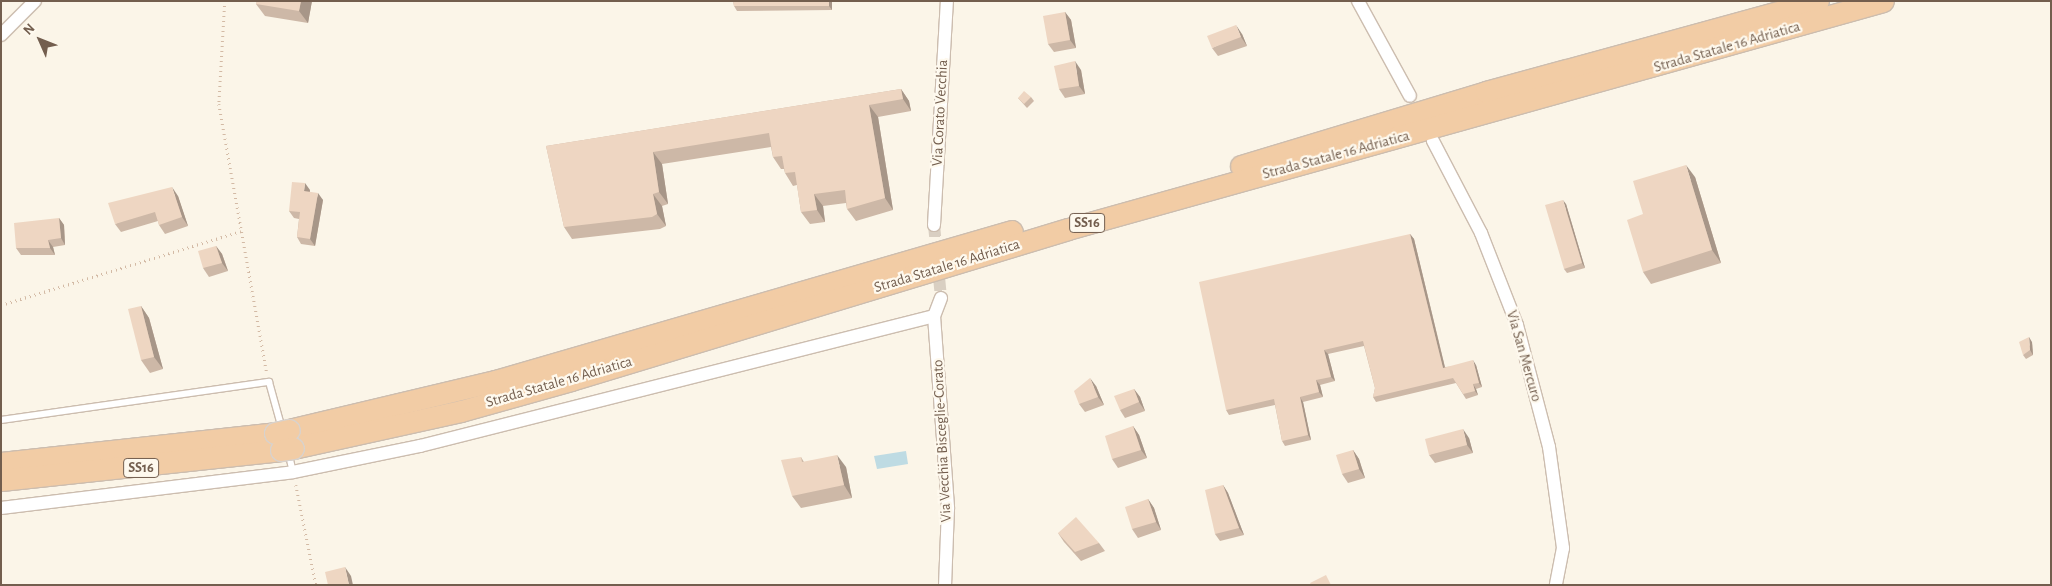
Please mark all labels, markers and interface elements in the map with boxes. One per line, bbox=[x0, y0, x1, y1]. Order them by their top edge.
north arrow bbox=[15, 15, 65, 65]
street label: Strada Statale 16 Adriatica bbox=[1652, 17, 1802, 77]
text: N bbox=[21, 21, 38, 38]
street label: Via Corato Vecchia bbox=[928, 59, 952, 167]
street label: Strada Statale 16 Adriatica bbox=[1261, 127, 1411, 183]
road number: SS16 bbox=[1068, 212, 1106, 234]
street label: Strada Statale 16 Adriatica bbox=[872, 235, 1022, 297]
street label: Via San Mercuro bbox=[1502, 308, 1546, 404]
street label: Strada Statale 16 Adriatica bbox=[484, 352, 634, 412]
street label: Via Vecchia Bisceglie-Corato bbox=[929, 359, 955, 523]
road number: SS16 bbox=[122, 456, 160, 479]

